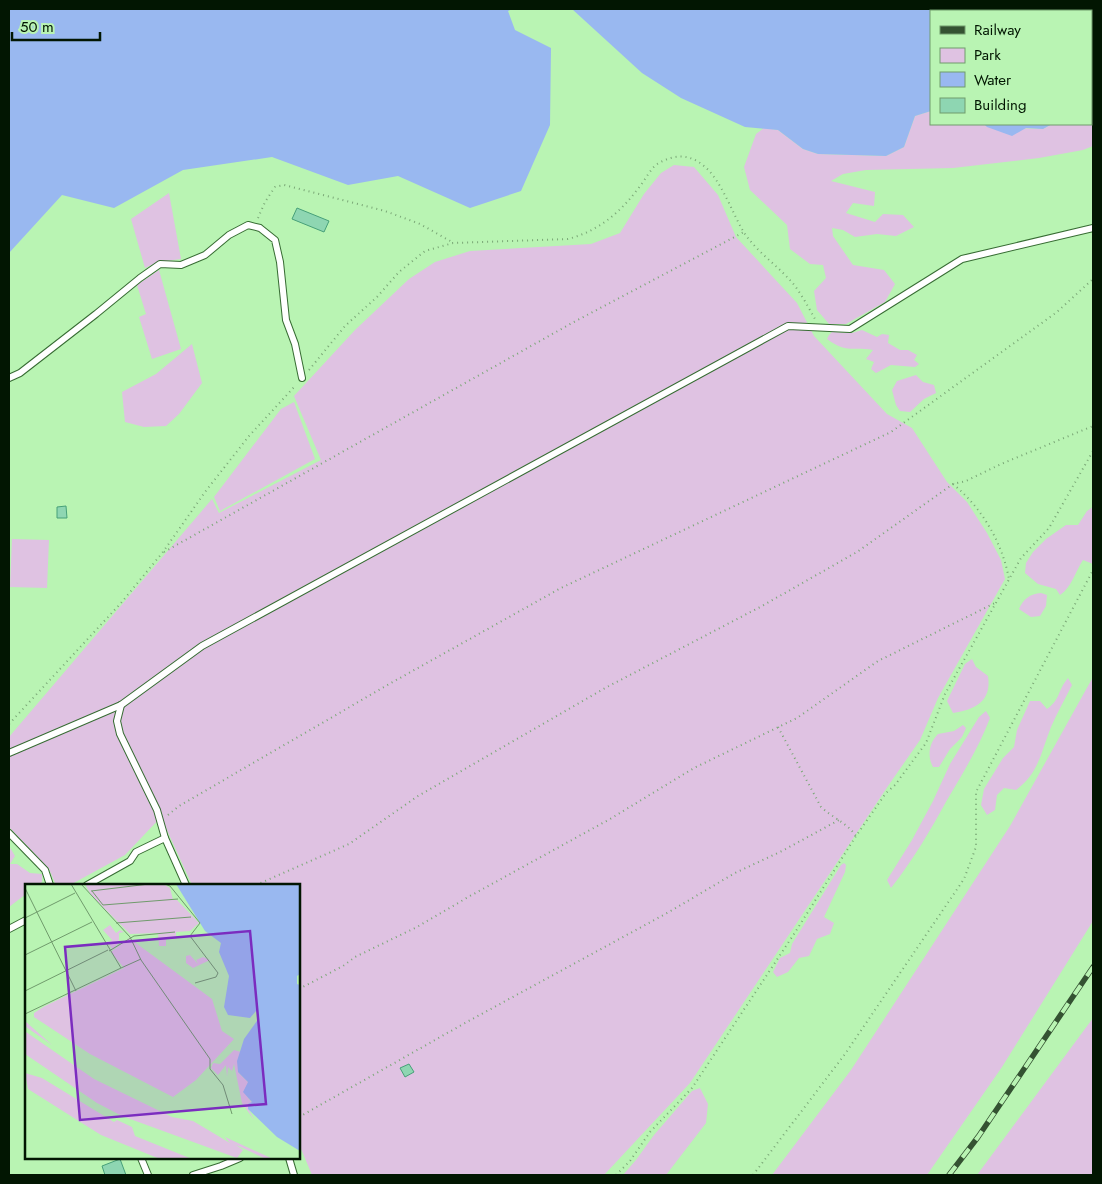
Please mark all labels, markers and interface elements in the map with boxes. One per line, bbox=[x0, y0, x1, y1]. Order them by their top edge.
scale bar bbox=[12, 10, 100, 42]
legend bbox=[930, 10, 1092, 125]
text: 50 m bbox=[20, 16, 54, 38]
text: Railway bbox=[974, 19, 1021, 41]
text: Park bbox=[974, 44, 1001, 66]
text: Water bbox=[974, 69, 1012, 91]
text: Building bbox=[974, 94, 1026, 116]
inset map bbox=[25, 884, 300, 1159]

